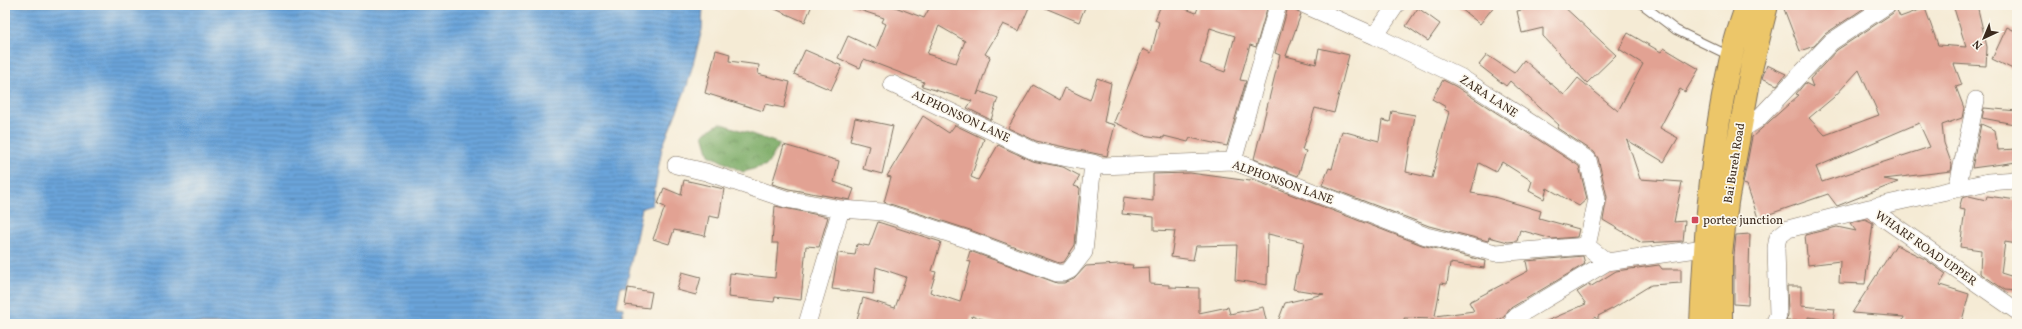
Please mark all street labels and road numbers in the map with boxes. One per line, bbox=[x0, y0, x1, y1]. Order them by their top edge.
street label: ZARA LANE bbox=[1456, 72, 1521, 122]
street label: ALPHONSON LANE bbox=[909, 87, 1012, 147]
street label: Bai Bureh Road bbox=[1721, 122, 1749, 204]
street label: ALPHONSON LANE bbox=[1230, 157, 1336, 209]
street label: WHARF ROAD UPPER bbox=[1871, 208, 1979, 290]

